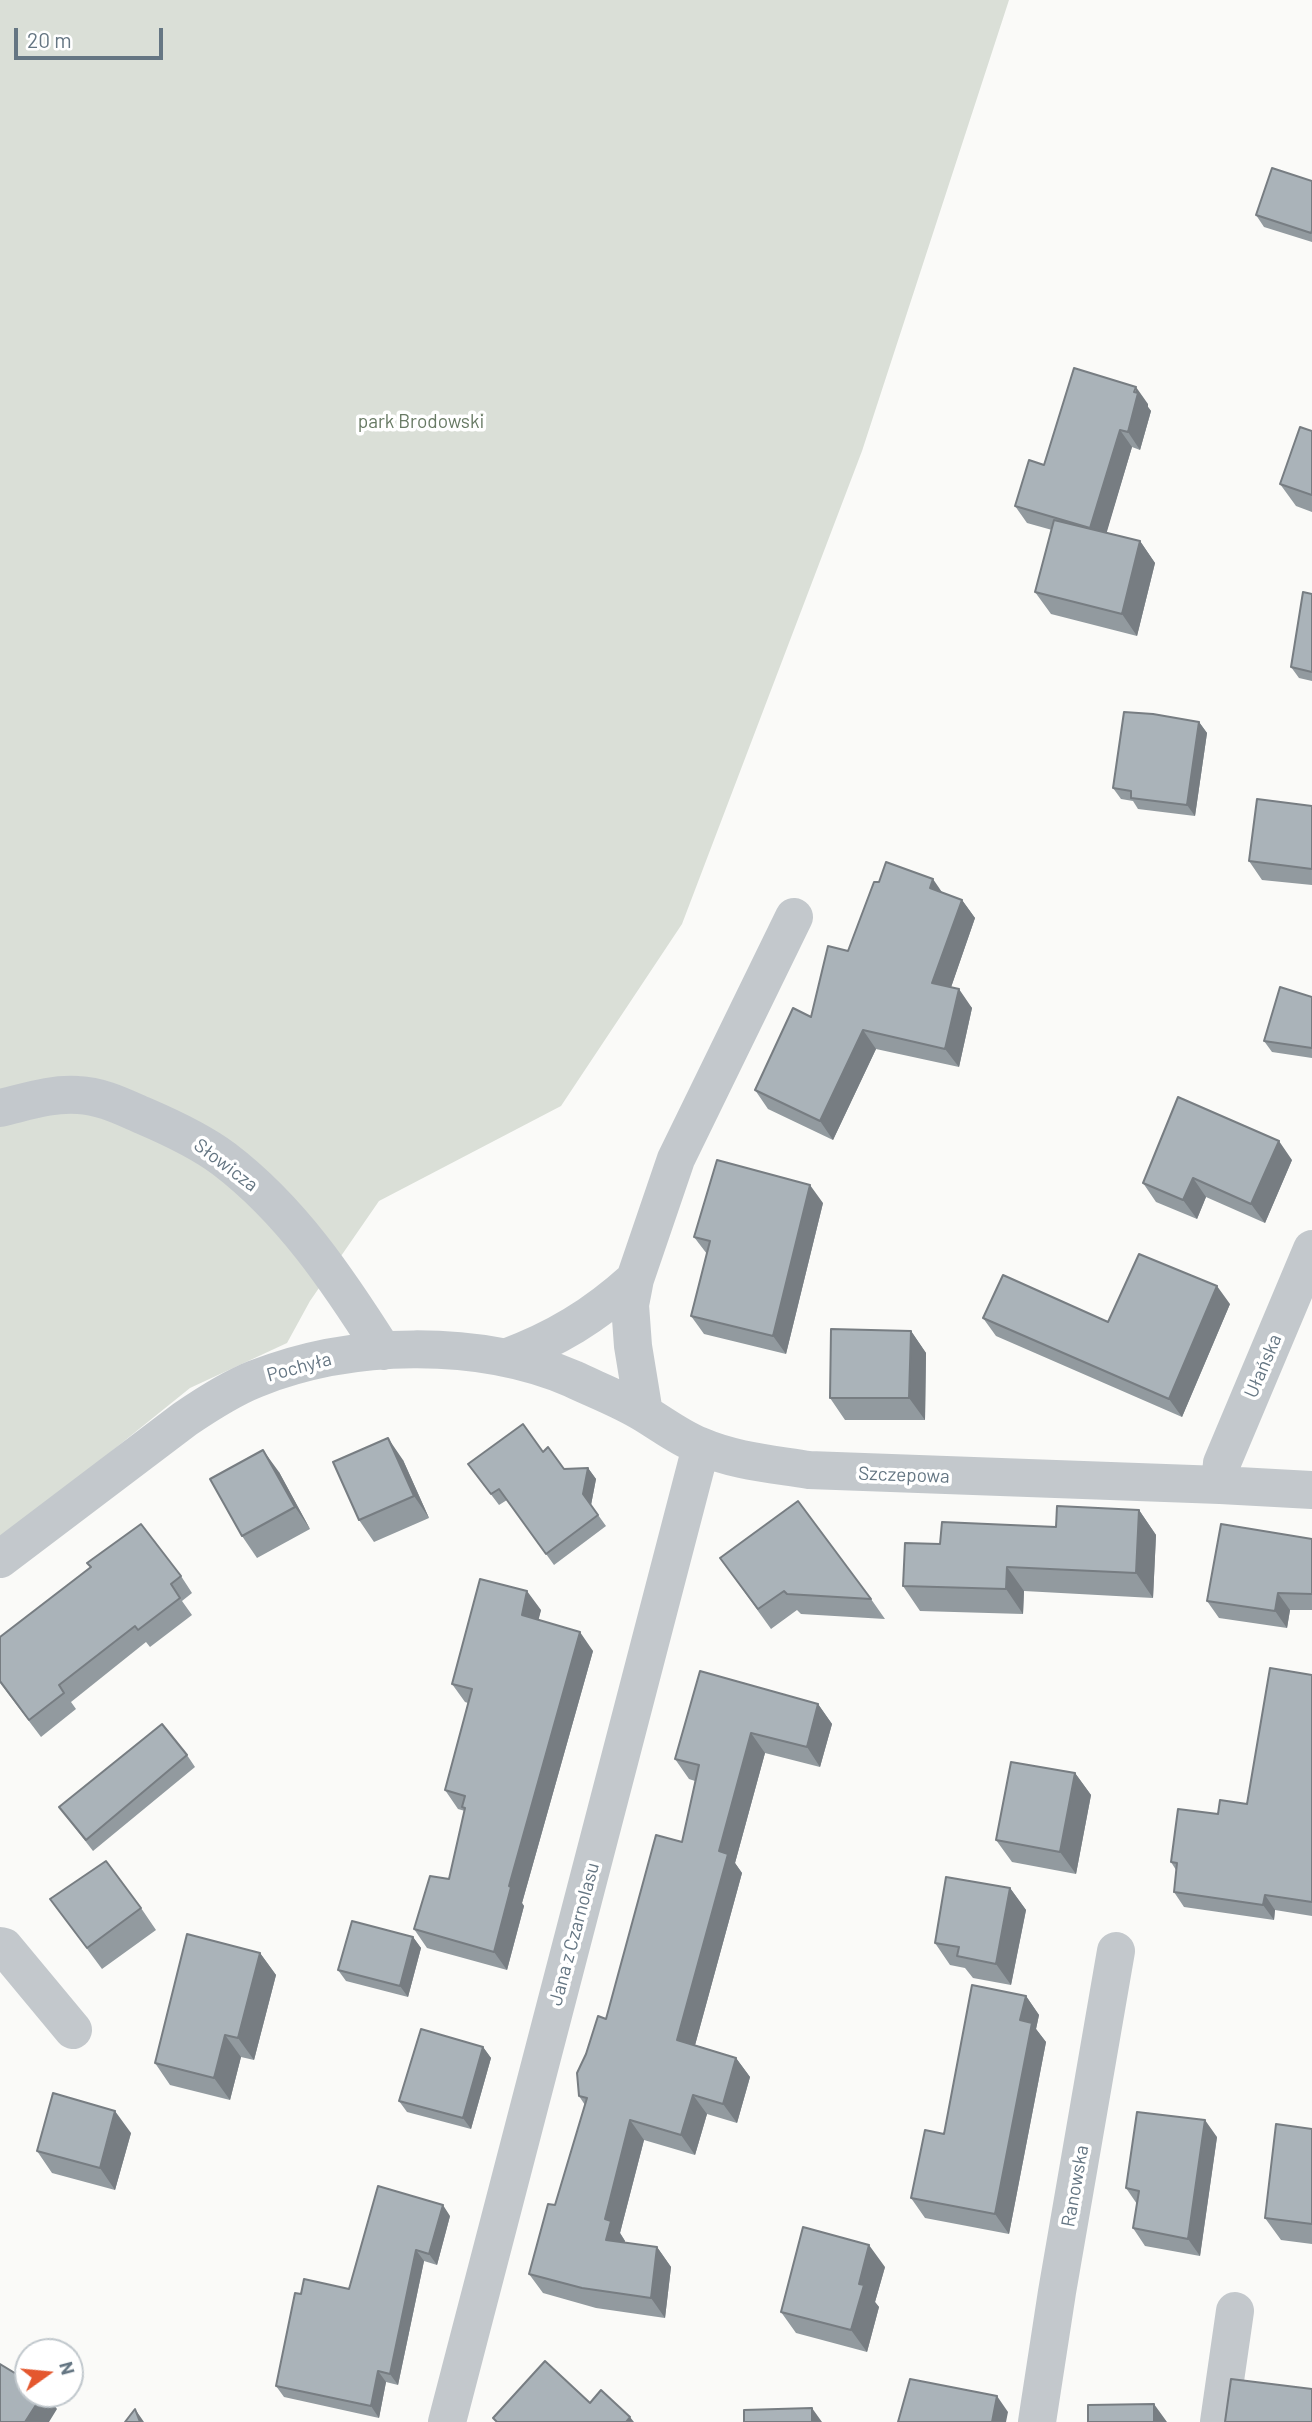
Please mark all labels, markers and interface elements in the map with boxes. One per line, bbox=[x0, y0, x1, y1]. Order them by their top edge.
scale bar bbox=[18, 14, 166, 58]
text: 20 m bbox=[27, 27, 72, 52]
park label: park Brodowski bbox=[358, 411, 484, 433]
street label: Słowicza bbox=[190, 1134, 262, 1196]
street label: Ułańska bbox=[1239, 1331, 1287, 1401]
street label: Pochyła bbox=[264, 1347, 334, 1387]
street label: Szczepowa bbox=[858, 1462, 950, 1488]
street label: Jana z Czarnolasu bbox=[544, 1860, 604, 2008]
street label: Ranowska bbox=[1057, 2143, 1093, 2229]
north arrow bbox=[14, 2338, 84, 2408]
text: N bbox=[55, 2359, 81, 2377]

